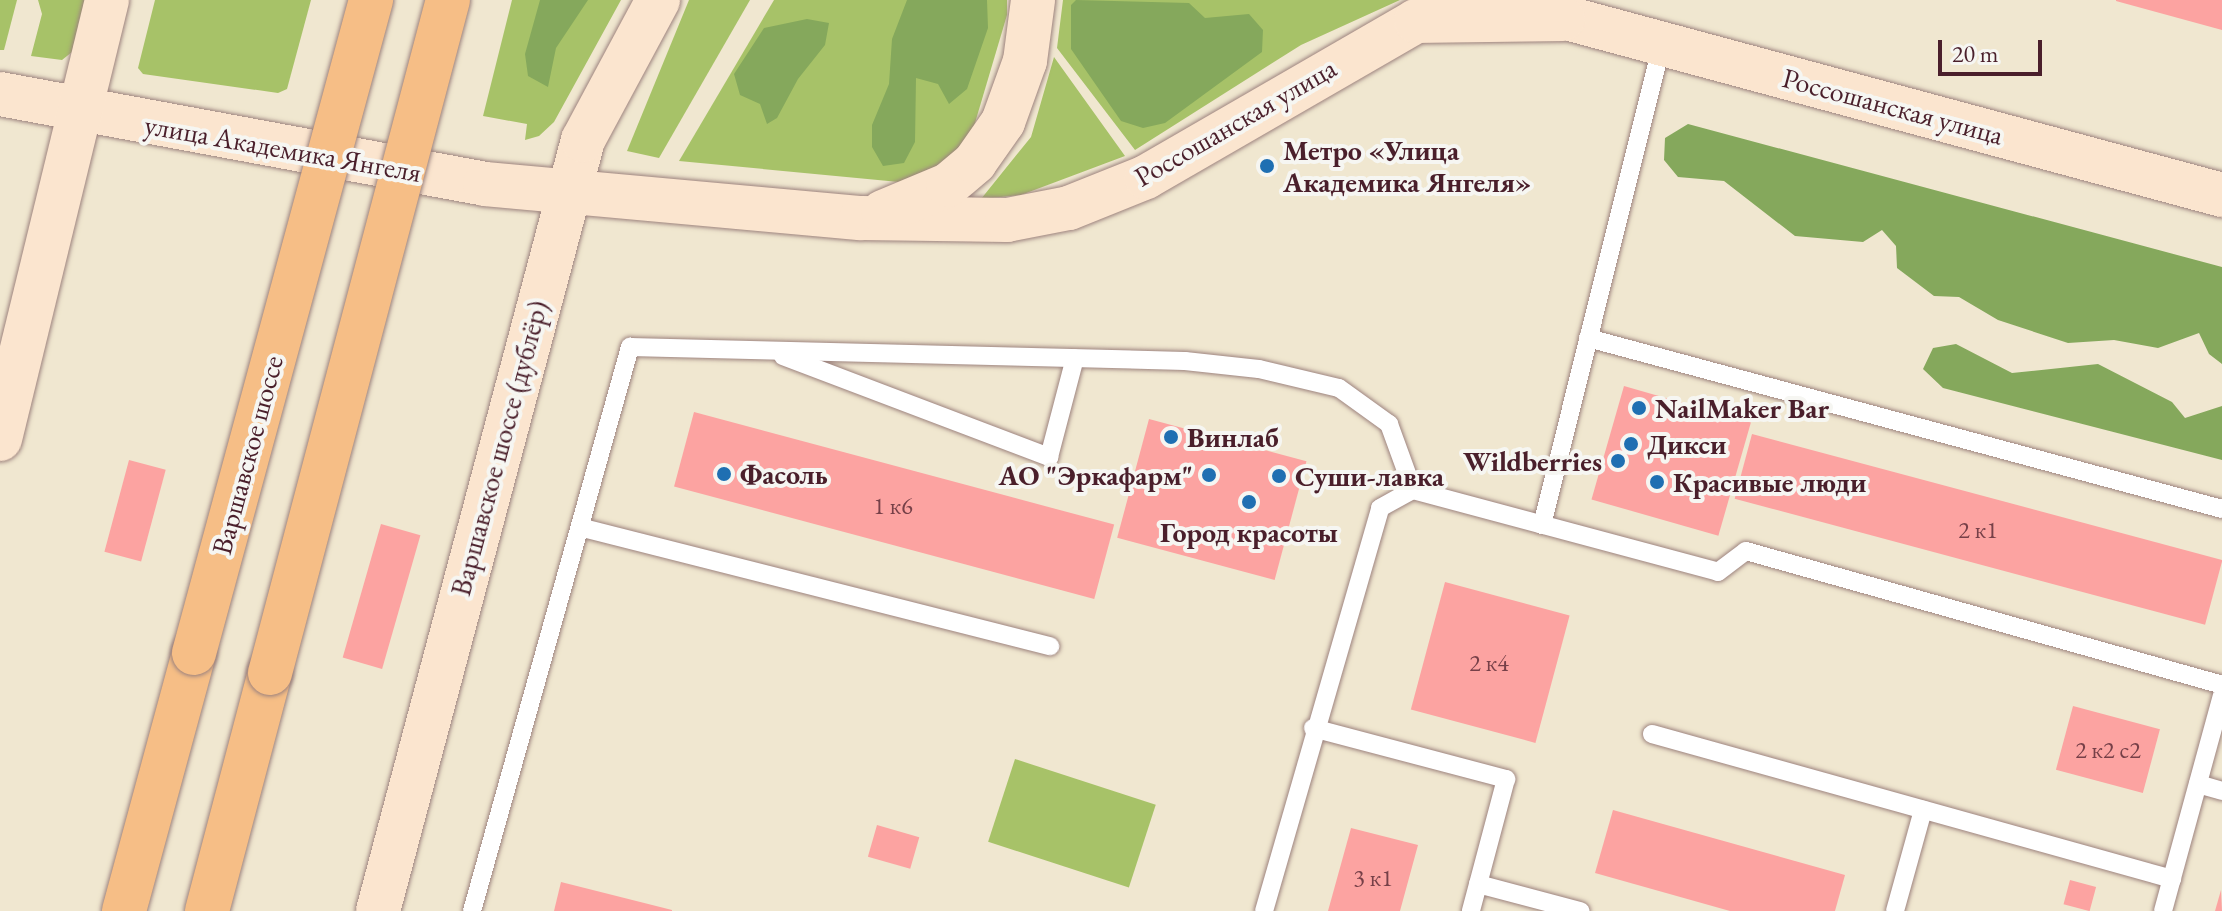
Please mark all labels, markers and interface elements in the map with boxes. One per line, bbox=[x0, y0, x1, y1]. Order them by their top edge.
scale bar bbox=[1942, 24, 2046, 74]
text: 20 m bbox=[1952, 38, 1999, 69]
street label: Россошанская улица bbox=[1128, 51, 1342, 193]
street label: Россошанская улица bbox=[1779, 60, 2007, 152]
street label: улица Академика Янгеля bbox=[142, 107, 424, 189]
place label: Метро «Улица Академика Янгеля» bbox=[1283, 133, 1531, 199]
marker: Метро «Улица Академика Янгеля» bbox=[1258, 157, 1276, 175]
street label: Варшавское шоссе (дублёр) bbox=[443, 297, 555, 599]
street label: Варшавское шоссе bbox=[204, 352, 290, 558]
place label: NailMaker Bar bbox=[1655, 391, 1829, 425]
marker: NailMaker Bar bbox=[1630, 399, 1648, 417]
place label: Винлаб bbox=[1187, 420, 1279, 454]
place label: Дикси bbox=[1647, 427, 1726, 461]
marker: Винлаб bbox=[1162, 428, 1180, 446]
marker: Дикси bbox=[1622, 435, 1640, 453]
place label: Wildberries bbox=[1463, 444, 1602, 478]
marker: Wildberries bbox=[1609, 452, 1627, 470]
place label: Фасоль bbox=[740, 457, 828, 491]
place label: АО "Эркафарм" bbox=[999, 458, 1193, 492]
place label: Суши-лавка bbox=[1295, 459, 1444, 493]
marker: Фасоль bbox=[715, 465, 733, 483]
place label: Красивые люди bbox=[1673, 465, 1866, 499]
marker: АО "Эркафарм" bbox=[1200, 466, 1218, 484]
marker: Суши-лавка bbox=[1270, 467, 1288, 485]
marker: Красивые люди bbox=[1648, 473, 1666, 491]
house number: 1 к6 bbox=[873, 492, 913, 520]
marker: Город красоты bbox=[1240, 493, 1258, 511]
place label: Город красоты bbox=[1160, 515, 1338, 549]
house number: 2 к1 bbox=[1958, 516, 1998, 544]
house number: 2 к4 bbox=[1469, 649, 1509, 677]
house number: 2 к2 с2 bbox=[2075, 736, 2141, 764]
house number: 3 к1 bbox=[1353, 864, 1393, 892]

